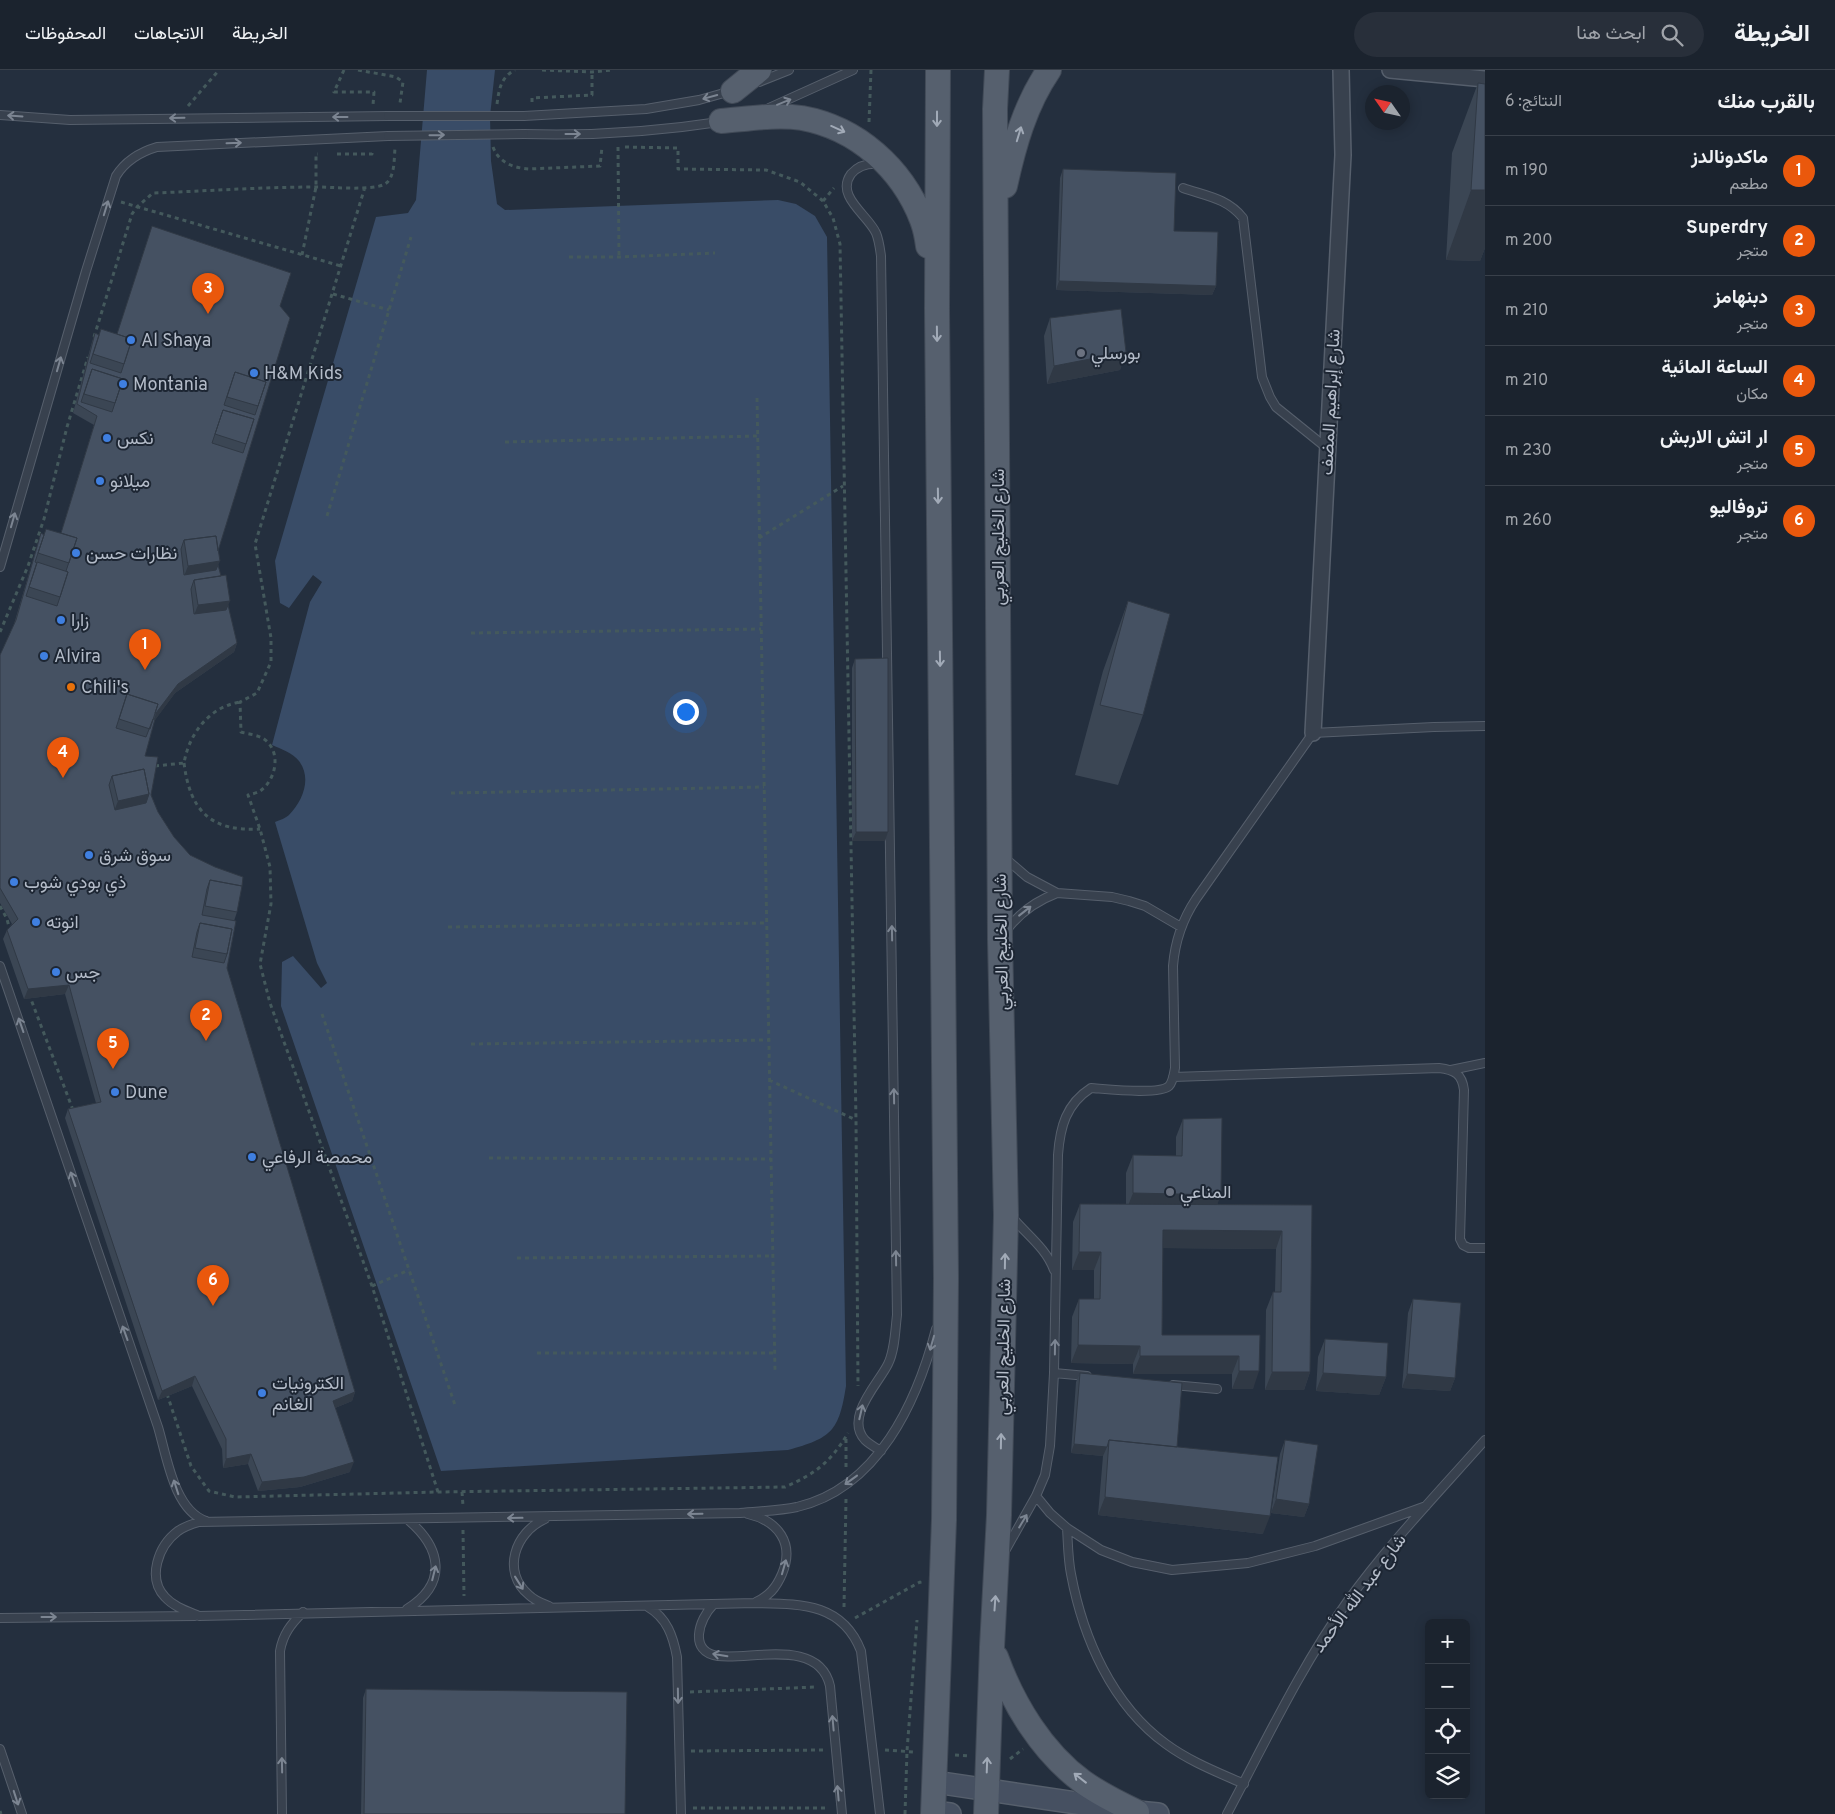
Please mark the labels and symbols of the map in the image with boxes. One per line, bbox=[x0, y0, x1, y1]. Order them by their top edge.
north arrow bbox=[1365, 85, 1410, 130]
one-way arrow bbox=[703, 93, 719, 102]
one-way arrow bbox=[776, 96, 791, 106]
one-way arrow bbox=[932, 110, 942, 126]
one-way arrow bbox=[7, 111, 23, 120]
one-way arrow bbox=[332, 112, 348, 122]
one-way arrow bbox=[169, 113, 186, 123]
one-way arrow bbox=[830, 125, 845, 135]
one-way arrow bbox=[1014, 126, 1024, 142]
one-way arrow bbox=[564, 129, 581, 139]
one-way arrow bbox=[428, 130, 445, 140]
one-way arrow bbox=[225, 138, 241, 147]
one-way arrow bbox=[101, 201, 111, 217]
pin: 3 bbox=[192, 273, 224, 314]
one-way arrow bbox=[932, 325, 942, 341]
street label: شارع إبراهيم المضف bbox=[1316, 328, 1347, 476]
place label: Al Shaya bbox=[141, 330, 211, 353]
marker: Al Shaya bbox=[125, 334, 137, 346]
place label: بورسلي bbox=[1091, 343, 1141, 368]
marker: بورسلي bbox=[1075, 347, 1087, 359]
one-way arrow bbox=[55, 356, 65, 372]
place label: H&M Kids bbox=[264, 363, 343, 386]
marker: H&M Kids bbox=[248, 367, 260, 379]
place label: Montania bbox=[133, 374, 208, 397]
marker: Montania bbox=[117, 378, 129, 390]
place label: نكس bbox=[117, 428, 154, 451]
marker: نكس bbox=[101, 432, 113, 444]
street label: شارع الخليج العربي bbox=[988, 469, 1013, 605]
place label: ميلانو bbox=[110, 471, 150, 494]
marker: ميلانو bbox=[94, 475, 106, 487]
one-way arrow bbox=[933, 488, 943, 504]
one-way arrow bbox=[9, 512, 19, 528]
place label: نظارات حسن bbox=[86, 543, 177, 566]
marker: نظارات حسن bbox=[70, 547, 82, 559]
place label: زارا bbox=[71, 610, 89, 633]
marker: زارا bbox=[55, 614, 67, 626]
pin: 1 bbox=[129, 629, 161, 670]
place label: Alvira bbox=[54, 646, 101, 669]
marker: Alvira bbox=[38, 650, 50, 662]
one-way arrow bbox=[935, 650, 945, 666]
place label: Chili's bbox=[81, 677, 129, 700]
marker: Chili's bbox=[65, 681, 77, 693]
your location bbox=[673, 699, 699, 725]
pin: 4 bbox=[47, 737, 79, 778]
place label: سوق شرق bbox=[99, 845, 171, 868]
marker: سوق شرق bbox=[83, 849, 95, 861]
place label: ذي بودي شوب bbox=[24, 872, 126, 897]
street label: شارع الخليج العربي bbox=[990, 873, 1017, 1011]
marker: ذي بودي شوب bbox=[8, 876, 20, 888]
one-way arrow bbox=[1018, 906, 1032, 916]
place label: انوته bbox=[46, 912, 79, 935]
marker: انوته bbox=[30, 916, 42, 928]
one-way arrow bbox=[887, 925, 896, 941]
place label: جس bbox=[66, 962, 100, 985]
marker: جس bbox=[50, 966, 62, 978]
pin: 2 bbox=[190, 1000, 222, 1041]
one-way arrow bbox=[16, 1018, 25, 1034]
pin: 5 bbox=[97, 1028, 129, 1069]
place label: Dune bbox=[125, 1082, 168, 1105]
marker: Dune bbox=[109, 1086, 121, 1098]
one-way arrow bbox=[889, 1088, 899, 1104]
place label: محمصة الرفاعي bbox=[262, 1147, 372, 1172]
marker: محمصة الرفاعي bbox=[246, 1151, 258, 1163]
one-way arrow bbox=[68, 1172, 77, 1188]
place label: المناعي bbox=[1180, 1182, 1232, 1207]
marker: المناعي bbox=[1164, 1186, 1176, 1198]
one-way arrow bbox=[892, 1250, 901, 1266]
one-way arrow bbox=[1000, 1253, 1010, 1269]
pin: 6 bbox=[197, 1265, 229, 1306]
street label: شارع الخليج العربي bbox=[992, 1278, 1019, 1416]
one-way arrow bbox=[120, 1326, 129, 1341]
one-way arrow bbox=[927, 1334, 936, 1350]
one-way arrow bbox=[1050, 1339, 1060, 1356]
place label: الكترونيات الغانم bbox=[272, 1373, 344, 1417]
marker: الكترونيات الغانم bbox=[256, 1387, 268, 1399]
one-way arrow bbox=[857, 1404, 866, 1420]
one-way arrow bbox=[996, 1433, 1006, 1449]
one-way arrow bbox=[844, 1475, 858, 1485]
one-way arrow bbox=[171, 1480, 180, 1496]
one-way arrow bbox=[688, 1509, 704, 1519]
one-way arrow bbox=[508, 1513, 524, 1523]
one-way arrow bbox=[1018, 1515, 1028, 1529]
street label: شارع عبد الله الأحمد bbox=[1307, 1529, 1412, 1658]
one-way arrow bbox=[779, 1559, 789, 1575]
one-way arrow bbox=[430, 1565, 439, 1581]
one-way arrow bbox=[514, 1576, 525, 1590]
one-way arrow bbox=[990, 1595, 999, 1611]
one-way arrow bbox=[40, 1612, 56, 1622]
one-way arrow bbox=[712, 1649, 728, 1659]
one-way arrow bbox=[673, 1688, 683, 1704]
one-way arrow bbox=[828, 1716, 838, 1732]
one-way arrow bbox=[277, 1758, 286, 1774]
one-way arrow bbox=[983, 1758, 992, 1774]
one-way arrow bbox=[1074, 1773, 1087, 1784]
one-way arrow bbox=[834, 1785, 843, 1801]
one-way arrow bbox=[12, 1790, 22, 1806]

